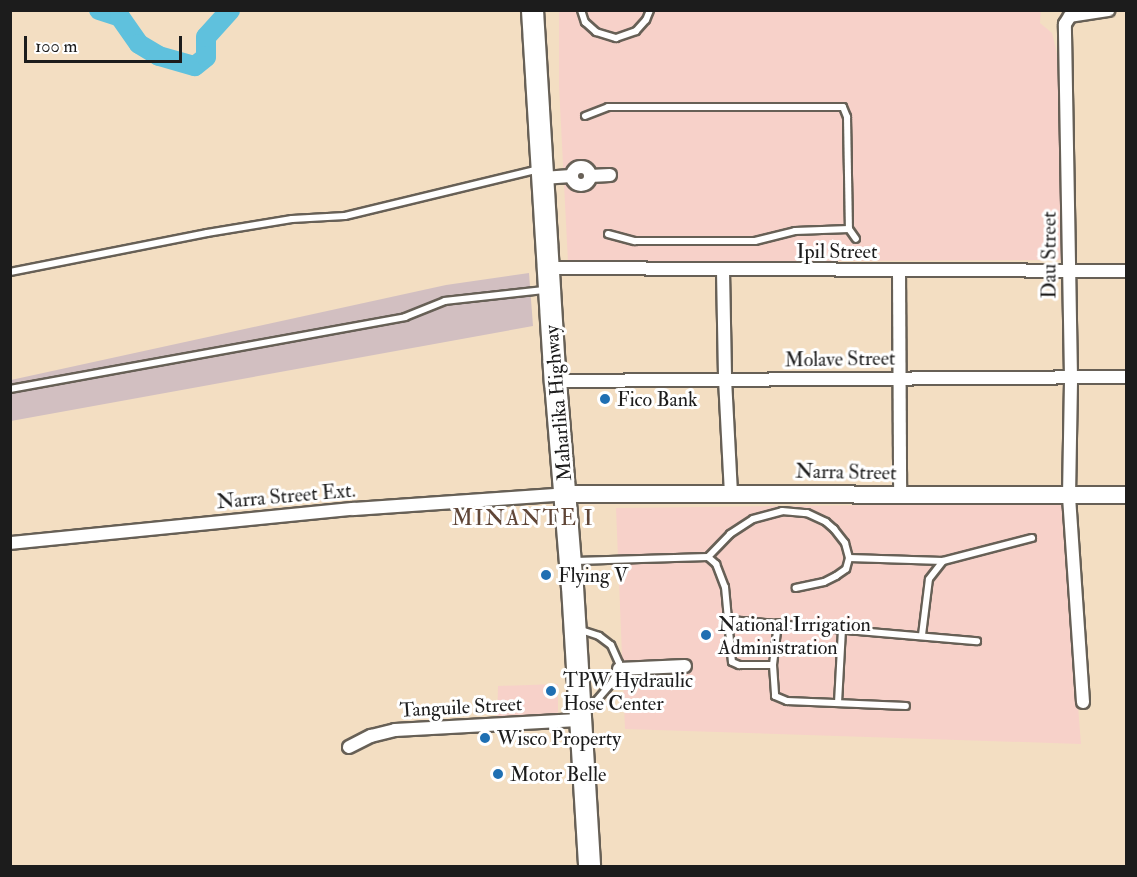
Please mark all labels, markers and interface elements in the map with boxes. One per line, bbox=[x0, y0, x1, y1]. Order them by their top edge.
scale bar bbox=[27, 24, 184, 62]
text: 100 m bbox=[35, 35, 78, 58]
street label: Dau Street bbox=[1037, 211, 1061, 299]
street label: Ipil Street bbox=[797, 239, 877, 263]
street label: Maharlika Highway bbox=[539, 324, 577, 482]
street label: Molave Street bbox=[784, 346, 896, 372]
place label: Fico Bank bbox=[617, 387, 698, 411]
marker: Fico Bank bbox=[598, 392, 612, 406]
street label: Narra Street bbox=[795, 459, 897, 485]
street label: Narra Street Ext. bbox=[216, 478, 356, 514]
district label: MINANTE I bbox=[452, 506, 594, 532]
place label: Flying V bbox=[558, 563, 628, 587]
marker: Flying V bbox=[539, 568, 553, 582]
place label: National Irrigation Administration bbox=[718, 612, 871, 659]
marker: National Irrigation Administration bbox=[699, 628, 713, 642]
place label: TPW Hydraulic Hose Center bbox=[563, 668, 693, 715]
marker: TPW Hydraulic Hose Center bbox=[544, 684, 558, 698]
street label: Tanguile Street bbox=[399, 692, 523, 722]
place label: Wisco Property bbox=[497, 726, 621, 750]
marker: Wisco Property bbox=[478, 731, 492, 745]
place label: Motor Belle bbox=[510, 762, 606, 786]
marker: Motor Belle bbox=[491, 767, 505, 781]

